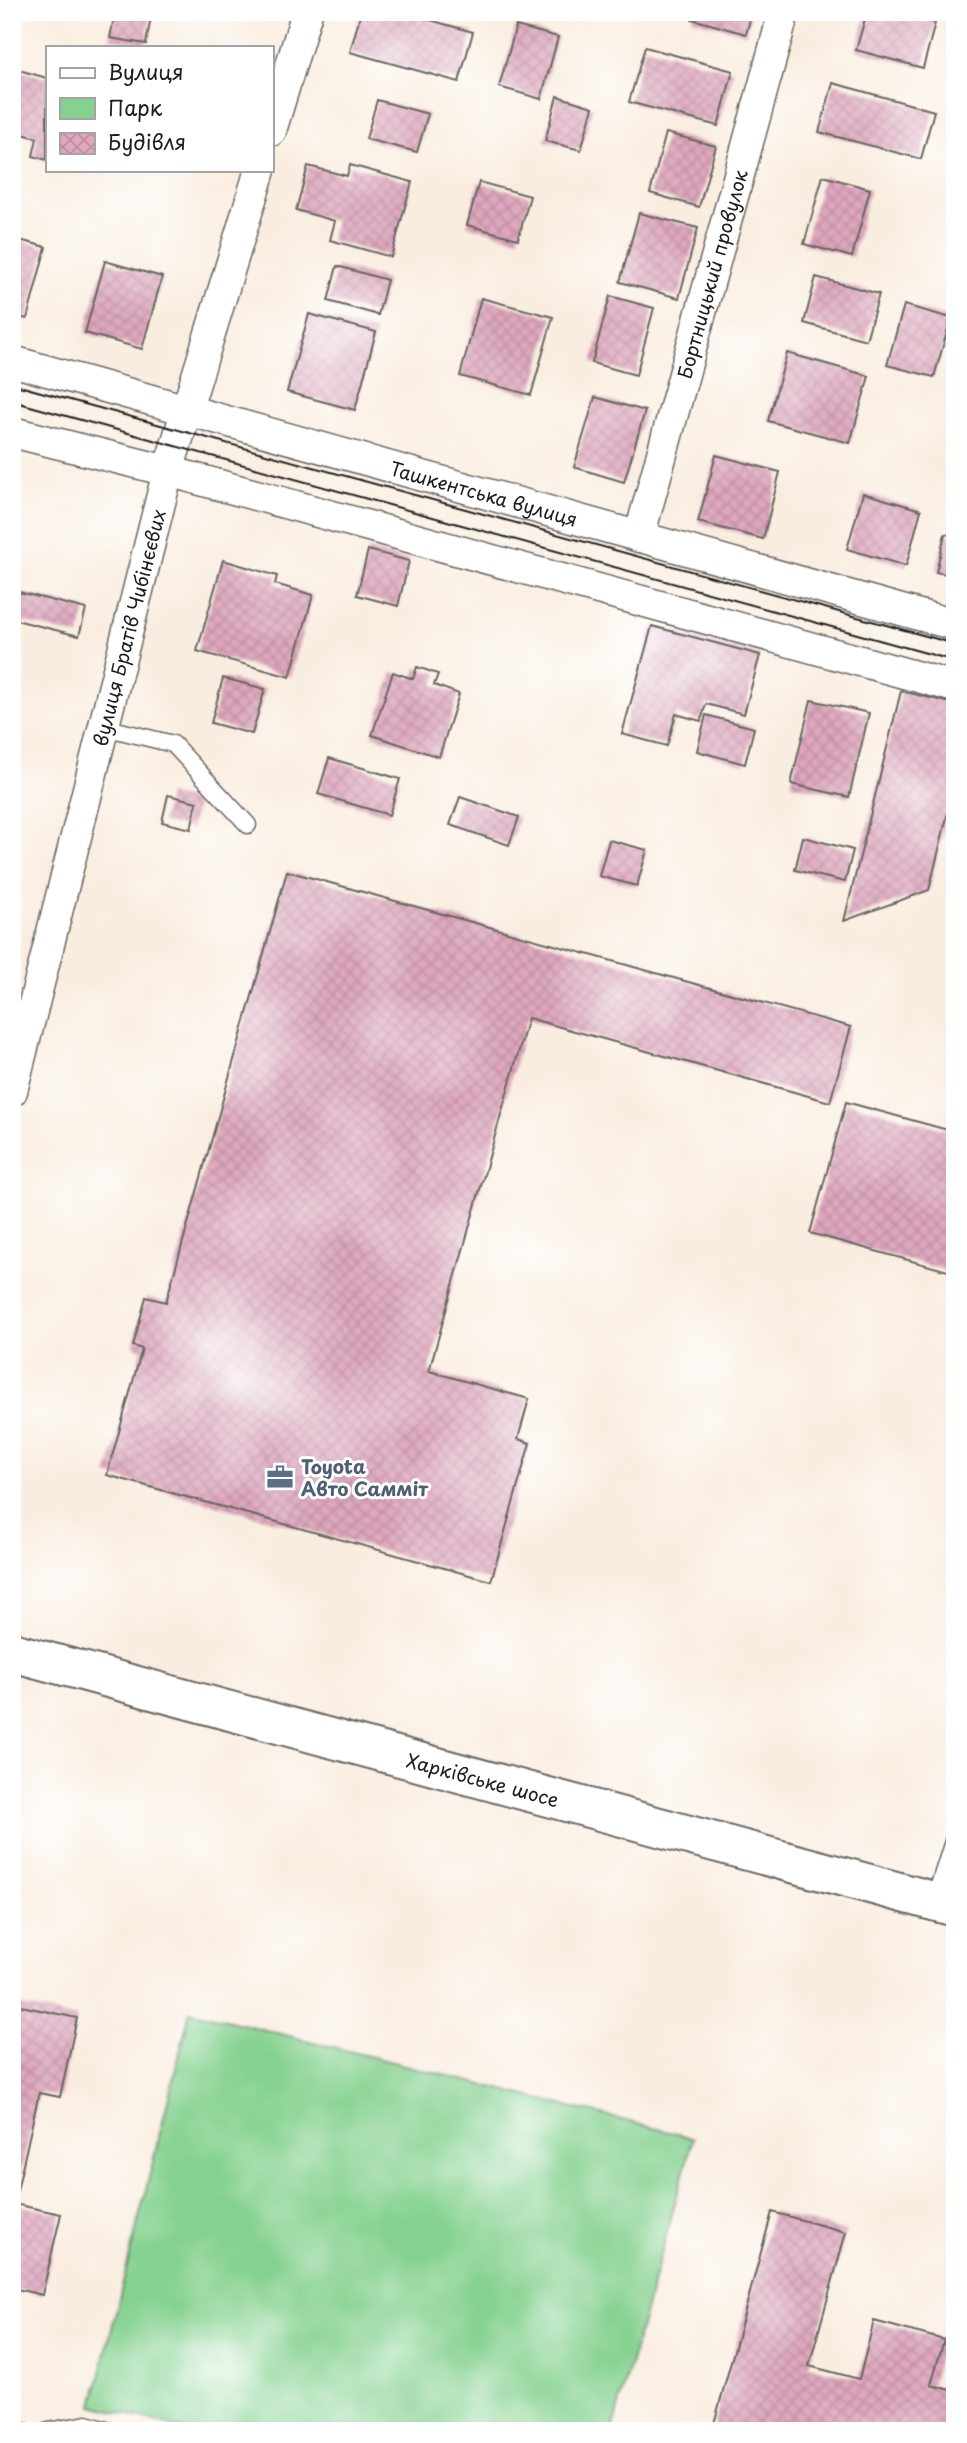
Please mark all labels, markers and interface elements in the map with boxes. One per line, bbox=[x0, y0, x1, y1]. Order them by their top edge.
legend bbox=[46, 46, 273, 172]
text: Вулиця bbox=[108, 55, 184, 87]
text: Парк bbox=[108, 91, 163, 123]
text: Будівля bbox=[108, 125, 186, 157]
street label: Бортницький провулок bbox=[669, 165, 754, 382]
street label: Ташкентська вулиця bbox=[387, 454, 581, 533]
street label: вулиця Братів Чибінєєвих bbox=[85, 506, 172, 749]
place label: Toyota Авто Самміт bbox=[301, 1452, 428, 1502]
office icon: Toyota Авто Самміт bbox=[265, 1462, 295, 1492]
street label: Харківське шосе bbox=[404, 1745, 562, 1813]

